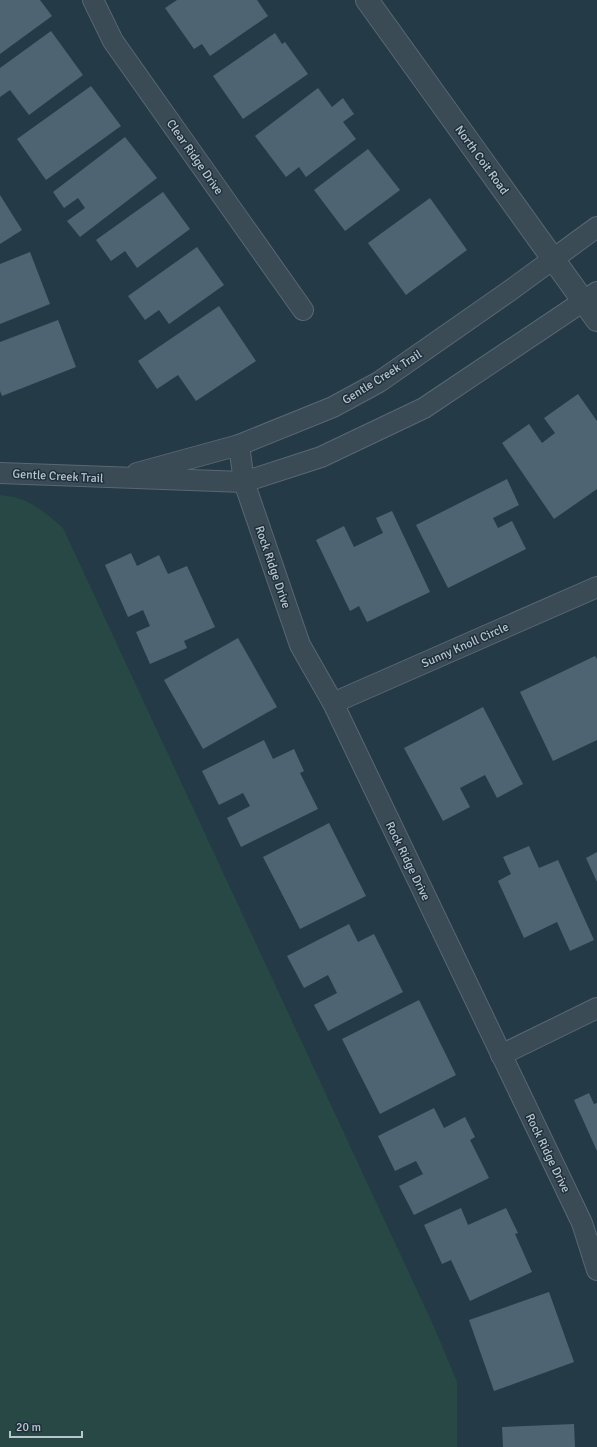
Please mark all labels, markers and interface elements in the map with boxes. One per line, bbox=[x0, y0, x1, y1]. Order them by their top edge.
street label: Clear Ridge Drive bbox=[163, 117, 226, 198]
street label: North Coit Road bbox=[452, 123, 512, 198]
street label: Gentle Creek Trail bbox=[340, 347, 425, 408]
street label: Gentle Creek Trail bbox=[12, 467, 104, 486]
street label: Rock Ridge Drive bbox=[251, 524, 294, 610]
street label: Sunny Knoll Circle bbox=[419, 620, 511, 671]
street label: Rock Ridge Drive bbox=[382, 819, 433, 903]
street label: Rock Ridge Drive bbox=[522, 1111, 573, 1195]
scale bar bbox=[10, 1413, 82, 1439]
text: 20 m bbox=[16, 1420, 41, 1435]

